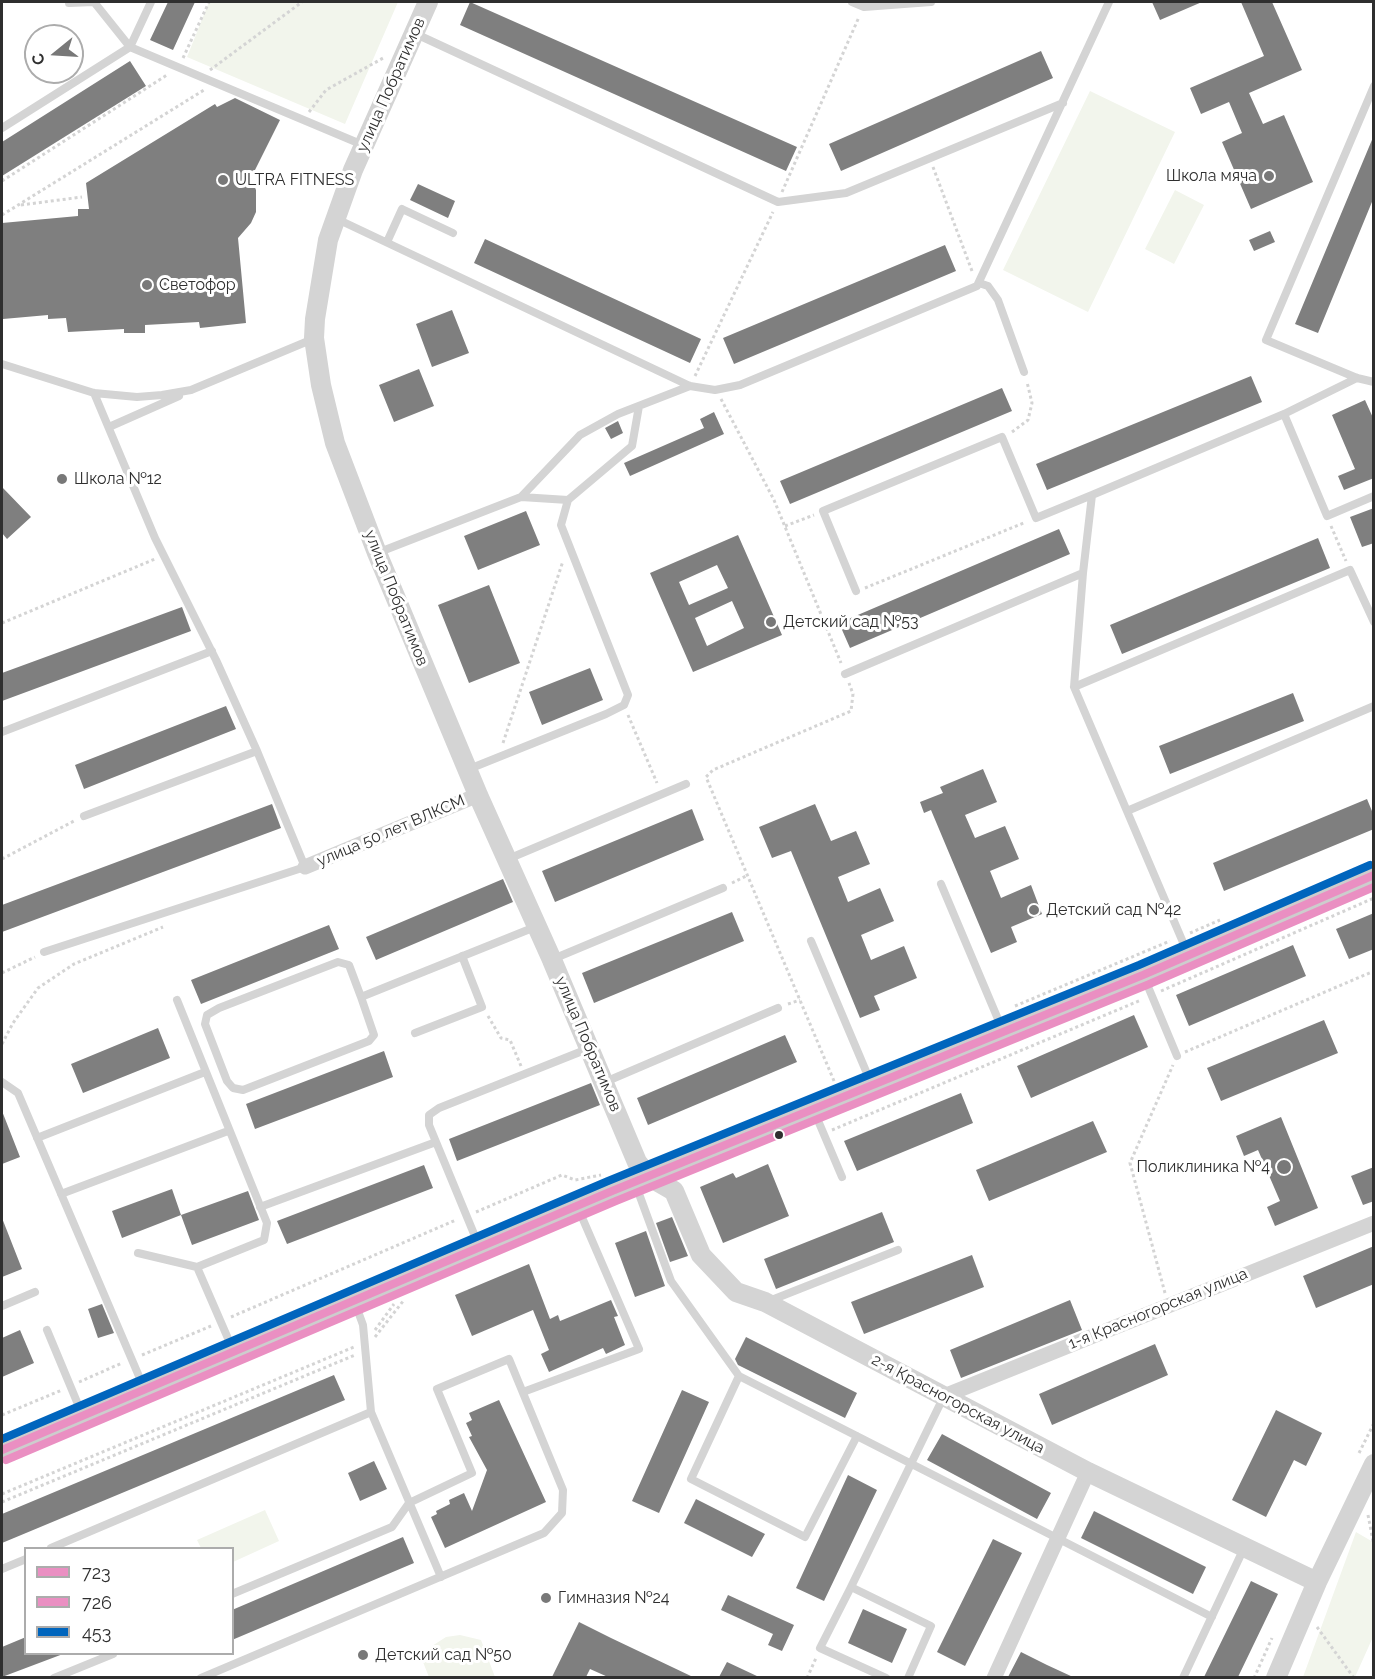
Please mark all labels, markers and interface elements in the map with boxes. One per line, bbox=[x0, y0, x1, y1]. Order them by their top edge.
street label: улица Побратимов bbox=[353, 15, 429, 155]
north arrow bbox=[24, 24, 84, 84]
text: С bbox=[28, 51, 49, 67]
place label: Школа мяча bbox=[1166, 166, 1257, 186]
marker: Школа мяча bbox=[1262, 169, 1276, 183]
place label: ULTRA FITNESS bbox=[235, 170, 354, 190]
marker: ULTRA FITNESS bbox=[216, 173, 230, 187]
place label: Светофор bbox=[159, 275, 236, 295]
marker: Светофор bbox=[140, 278, 154, 292]
place label: Школа №12 bbox=[74, 469, 162, 489]
marker: Школа №12 bbox=[55, 472, 69, 486]
street label: улица Побратимов bbox=[360, 527, 432, 669]
place label: Детский сад №53 bbox=[783, 612, 919, 632]
marker: Детский сад №53 bbox=[764, 615, 778, 629]
street label: улица 50 лет ВЛКСМ bbox=[314, 791, 468, 871]
place label: Детский сад №42 bbox=[1046, 900, 1181, 920]
marker: Детский сад №42 bbox=[1027, 903, 1041, 917]
street label: улица Побратимов bbox=[551, 974, 625, 1114]
unlabelled marker bbox=[773, 1129, 785, 1141]
place label: Поликлиника №4 bbox=[1137, 1157, 1270, 1177]
marker: Поликлиника №4 bbox=[1275, 1158, 1293, 1176]
street label: 1-я Красногорская улица bbox=[1066, 1264, 1250, 1354]
street label: 2-я Красногорская улица bbox=[868, 1350, 1048, 1458]
legend bbox=[24, 1547, 234, 1655]
text: 723 bbox=[82, 1562, 111, 1583]
place label: Гимназия №24 bbox=[558, 1588, 670, 1608]
marker: Гимназия №24 bbox=[539, 1591, 553, 1605]
text: 726 bbox=[82, 1592, 112, 1613]
text: 453 bbox=[82, 1622, 111, 1643]
place label: Детский сад №50 bbox=[375, 1645, 512, 1665]
marker: Детский сад №50 bbox=[356, 1648, 370, 1662]

